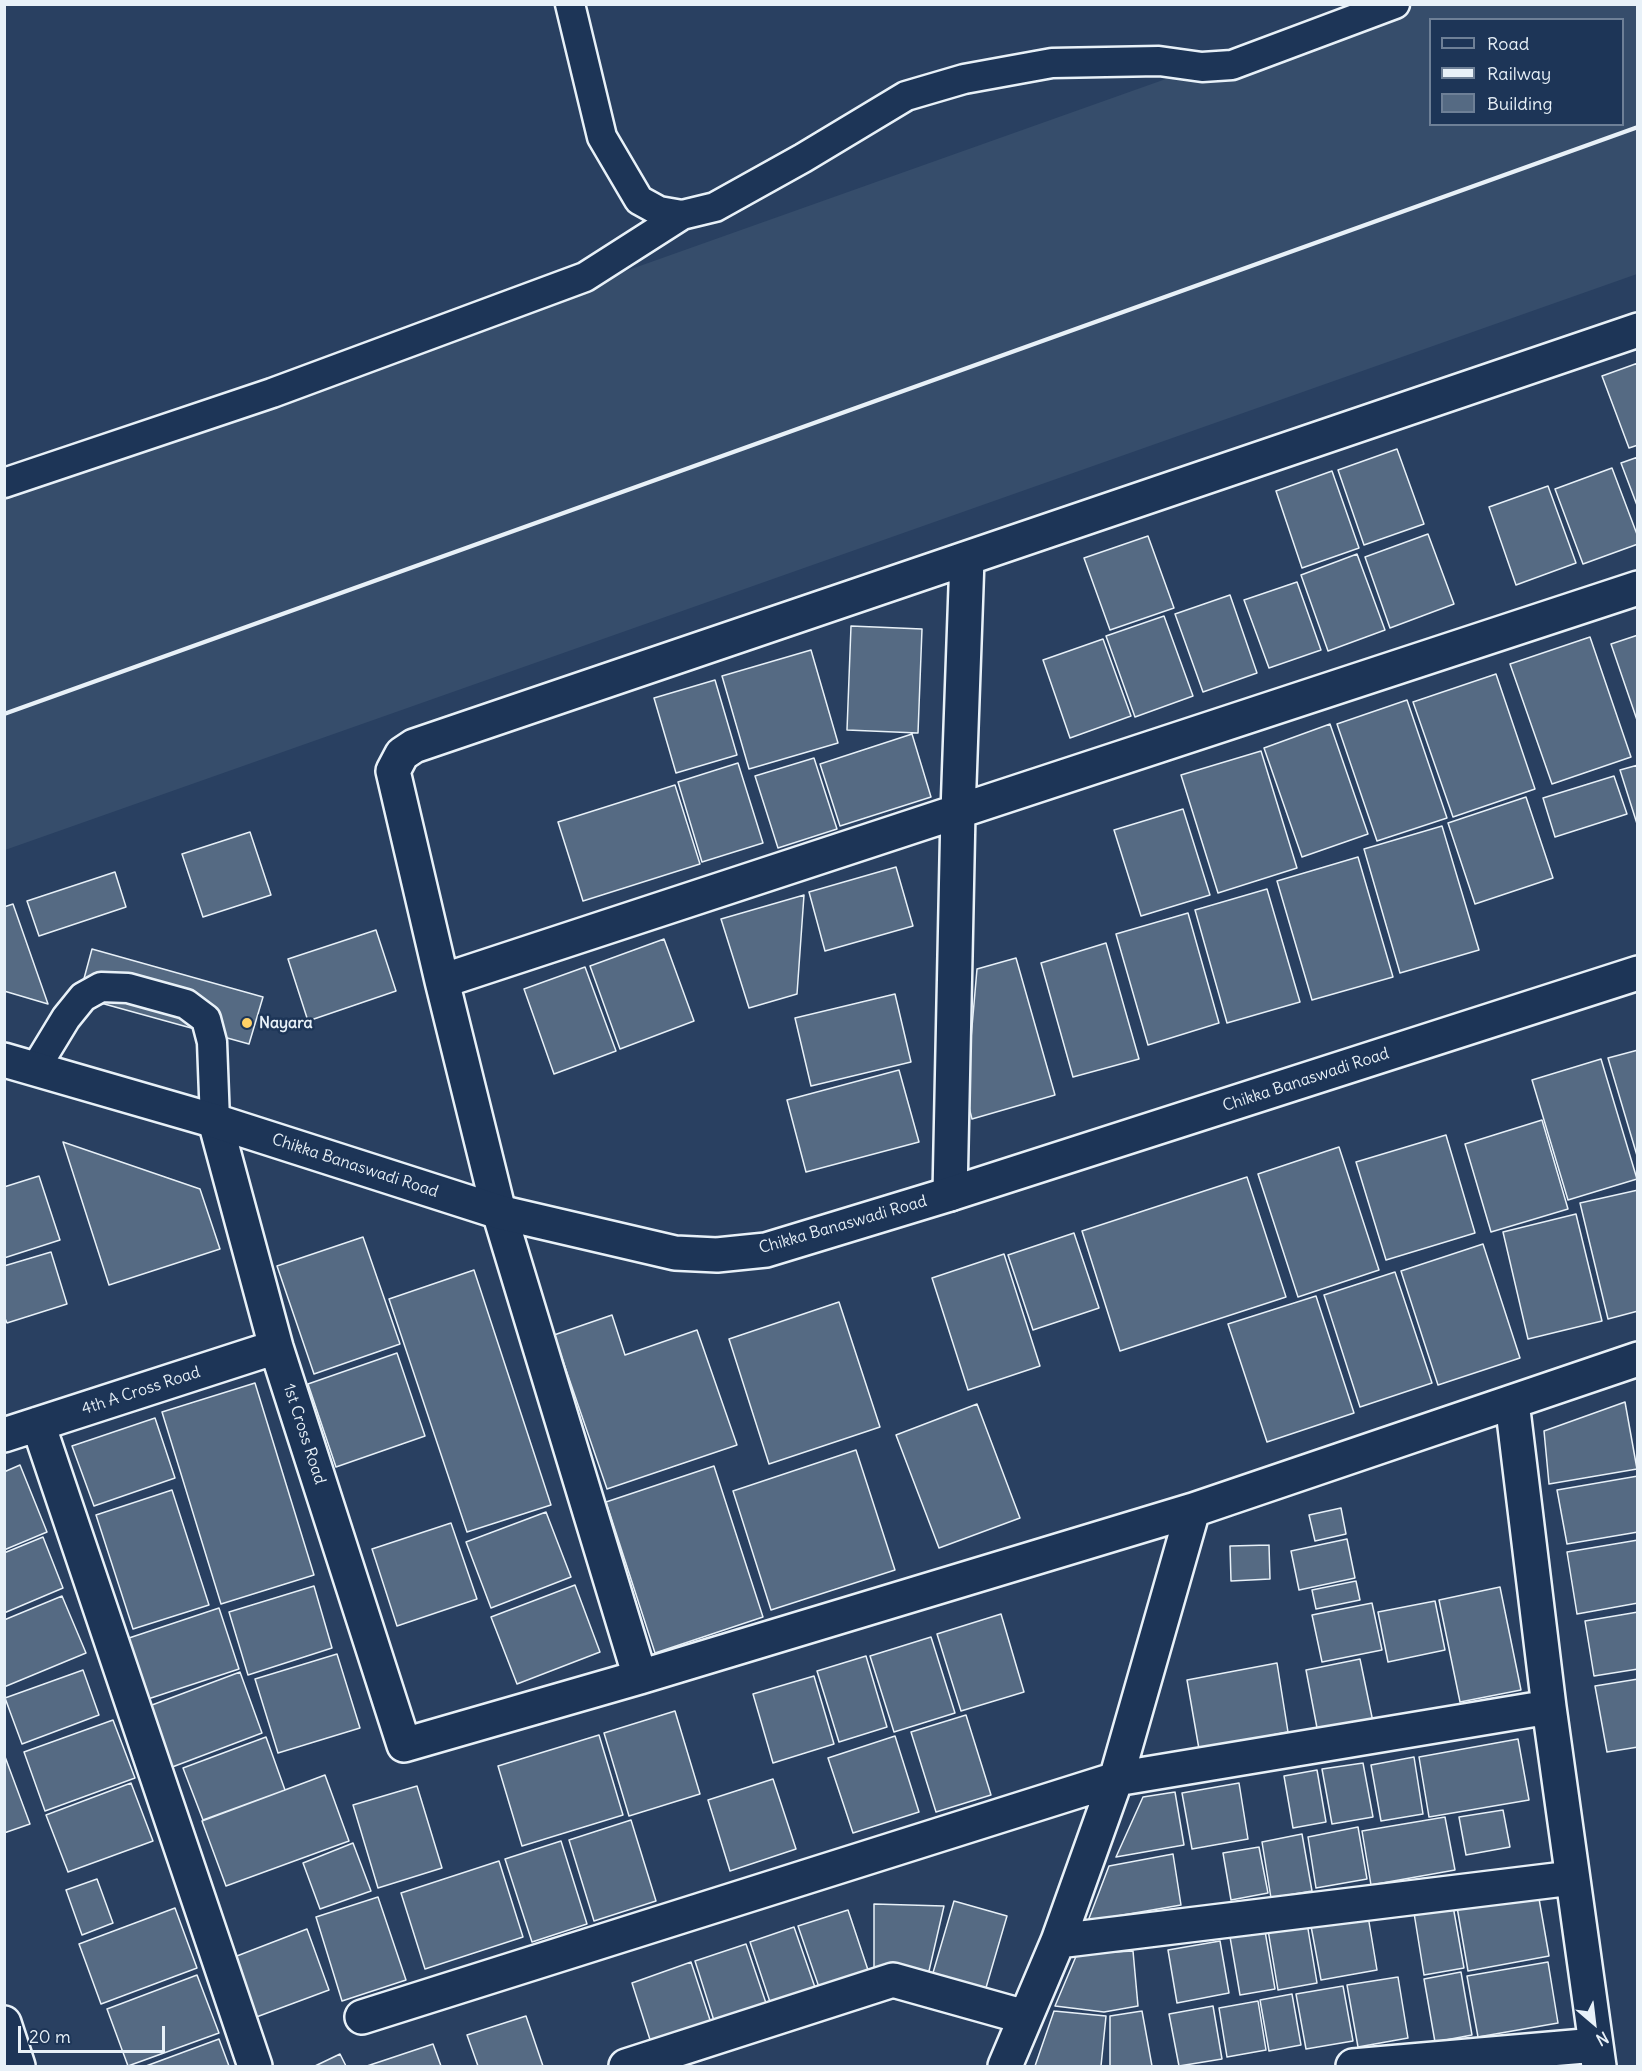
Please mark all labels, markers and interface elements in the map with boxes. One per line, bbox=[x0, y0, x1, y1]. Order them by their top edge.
legend bbox=[1429, 18, 1624, 126]
text: Road bbox=[1487, 32, 1529, 55]
text: Railway bbox=[1487, 62, 1551, 85]
text: Building bbox=[1487, 92, 1552, 115]
place label: Nayara bbox=[259, 1013, 313, 1033]
marker: Nayara bbox=[240, 1016, 254, 1030]
street label: Chikka Banaswadi Road bbox=[1220, 1044, 1392, 1116]
street label: Chikka Banaswadi Road bbox=[269, 1130, 441, 1202]
street label: Chikka Banaswadi Road bbox=[757, 1192, 929, 1258]
street label: 4th A Cross Road bbox=[79, 1363, 203, 1419]
street label: 1st Cross Road bbox=[279, 1381, 329, 1487]
north arrow bbox=[1564, 1993, 1624, 2053]
scale bar bbox=[21, 2014, 168, 2052]
text: 20 m bbox=[29, 2025, 71, 2048]
text: N bbox=[1593, 2027, 1612, 2050]

